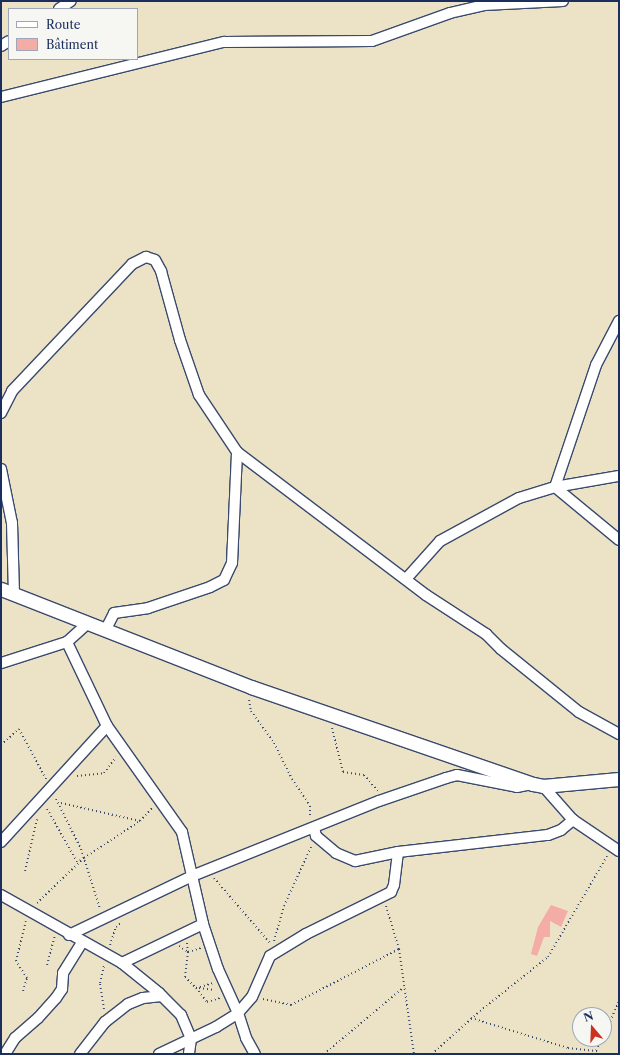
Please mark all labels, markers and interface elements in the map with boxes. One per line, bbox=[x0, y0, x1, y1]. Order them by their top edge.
legend bbox=[8, 8, 138, 60]
text: Route bbox=[46, 17, 80, 32]
text: Bâtiment bbox=[46, 37, 98, 52]
north arrow bbox=[572, 1007, 612, 1047]
text: N bbox=[582, 1008, 595, 1025]

